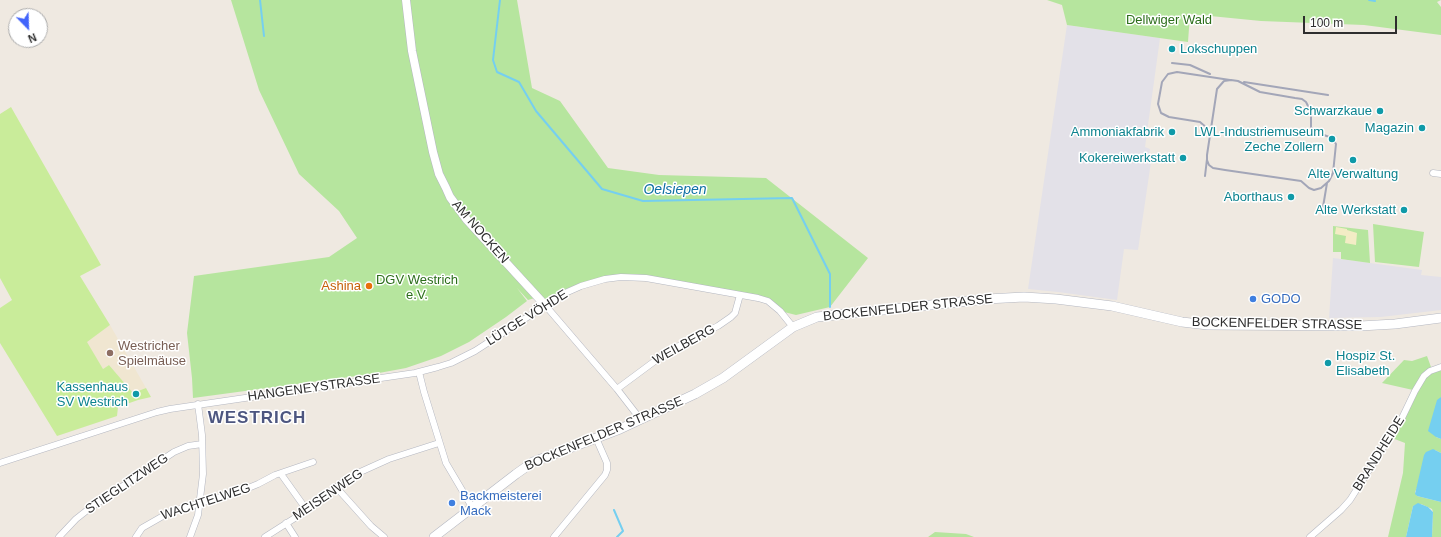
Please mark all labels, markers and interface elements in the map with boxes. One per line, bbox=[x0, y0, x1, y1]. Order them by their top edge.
north arrow bbox=[8, 8, 48, 48]
scale bar bbox=[1305, 8, 1399, 34]
park label: Dellwiger Wald bbox=[1126, 12, 1212, 28]
text: 100 m bbox=[1310, 16, 1343, 30]
text: N bbox=[26, 31, 38, 45]
place label: Lokschuppen bbox=[1180, 41, 1257, 57]
marker: Lokschuppen bbox=[1167, 44, 1177, 54]
place label: Schwarzkaue bbox=[1294, 103, 1372, 119]
marker: Schwarzkaue bbox=[1375, 106, 1385, 116]
place label: Magazin bbox=[1365, 120, 1414, 136]
marker: Magazin bbox=[1417, 123, 1427, 133]
place label: Ammoniakfabrik bbox=[1071, 124, 1164, 140]
place label: LWL-Industriemuseum Zeche Zollern bbox=[1194, 124, 1324, 155]
marker: Ammoniakfabrik bbox=[1167, 127, 1177, 137]
marker: LWL-Industriemuseum Zeche Zollern bbox=[1327, 134, 1337, 144]
place label: Kokereiwerkstatt bbox=[1079, 150, 1175, 166]
marker: Kokereiwerkstatt bbox=[1178, 153, 1188, 163]
marker: Alte Verwaltung bbox=[1348, 155, 1358, 165]
place label: Alte Verwaltung bbox=[1308, 166, 1398, 182]
water label: Oelsiepen bbox=[643, 182, 707, 198]
place label: Aborthaus bbox=[1224, 189, 1283, 205]
marker: Aborthaus bbox=[1286, 192, 1296, 202]
street label: AM NOCKEN bbox=[448, 197, 512, 267]
place label: Alte Werkstatt bbox=[1315, 202, 1396, 218]
marker: Alte Werkstatt bbox=[1399, 205, 1409, 215]
park label: DGV Westrich e.V. bbox=[376, 272, 458, 303]
place label: Ashina bbox=[321, 278, 361, 294]
marker: Ashina bbox=[364, 281, 374, 291]
street label: LÜTGE VÖHDE bbox=[483, 287, 571, 349]
street label: BOCKENFELDER STRASSE bbox=[822, 291, 994, 325]
place label: GODO bbox=[1261, 291, 1301, 307]
marker: GODO bbox=[1248, 294, 1258, 304]
street label: BOCKENFELDER STRASSE bbox=[1192, 315, 1362, 333]
street label: WEILBERG bbox=[650, 322, 718, 368]
place label: Westricher Spielmäuse bbox=[118, 338, 186, 369]
marker: Westricher Spielmäuse bbox=[105, 348, 115, 358]
place label: Hospiz St. Elisabeth bbox=[1336, 348, 1395, 379]
marker: Hospiz St. Elisabeth bbox=[1323, 358, 1333, 368]
street label: HANGENEYSTRASSE bbox=[247, 371, 381, 405]
place label: Kassenhaus SV Westrich bbox=[56, 379, 128, 410]
marker: Kassenhaus SV Westrich bbox=[131, 389, 141, 399]
street label: BOCKENFELDER STRASSE bbox=[522, 394, 686, 474]
district label: WESTRICH bbox=[208, 408, 306, 428]
street label: BRANDHEIDE bbox=[1350, 414, 1408, 494]
street label: STIEGLITZWEG bbox=[83, 450, 171, 518]
street label: MEISENWEG bbox=[290, 466, 366, 524]
street label: WACHTELWEG bbox=[159, 480, 253, 524]
place label: Backmeisterei Mack bbox=[460, 488, 542, 519]
marker: Backmeisterei Mack bbox=[447, 498, 457, 508]

